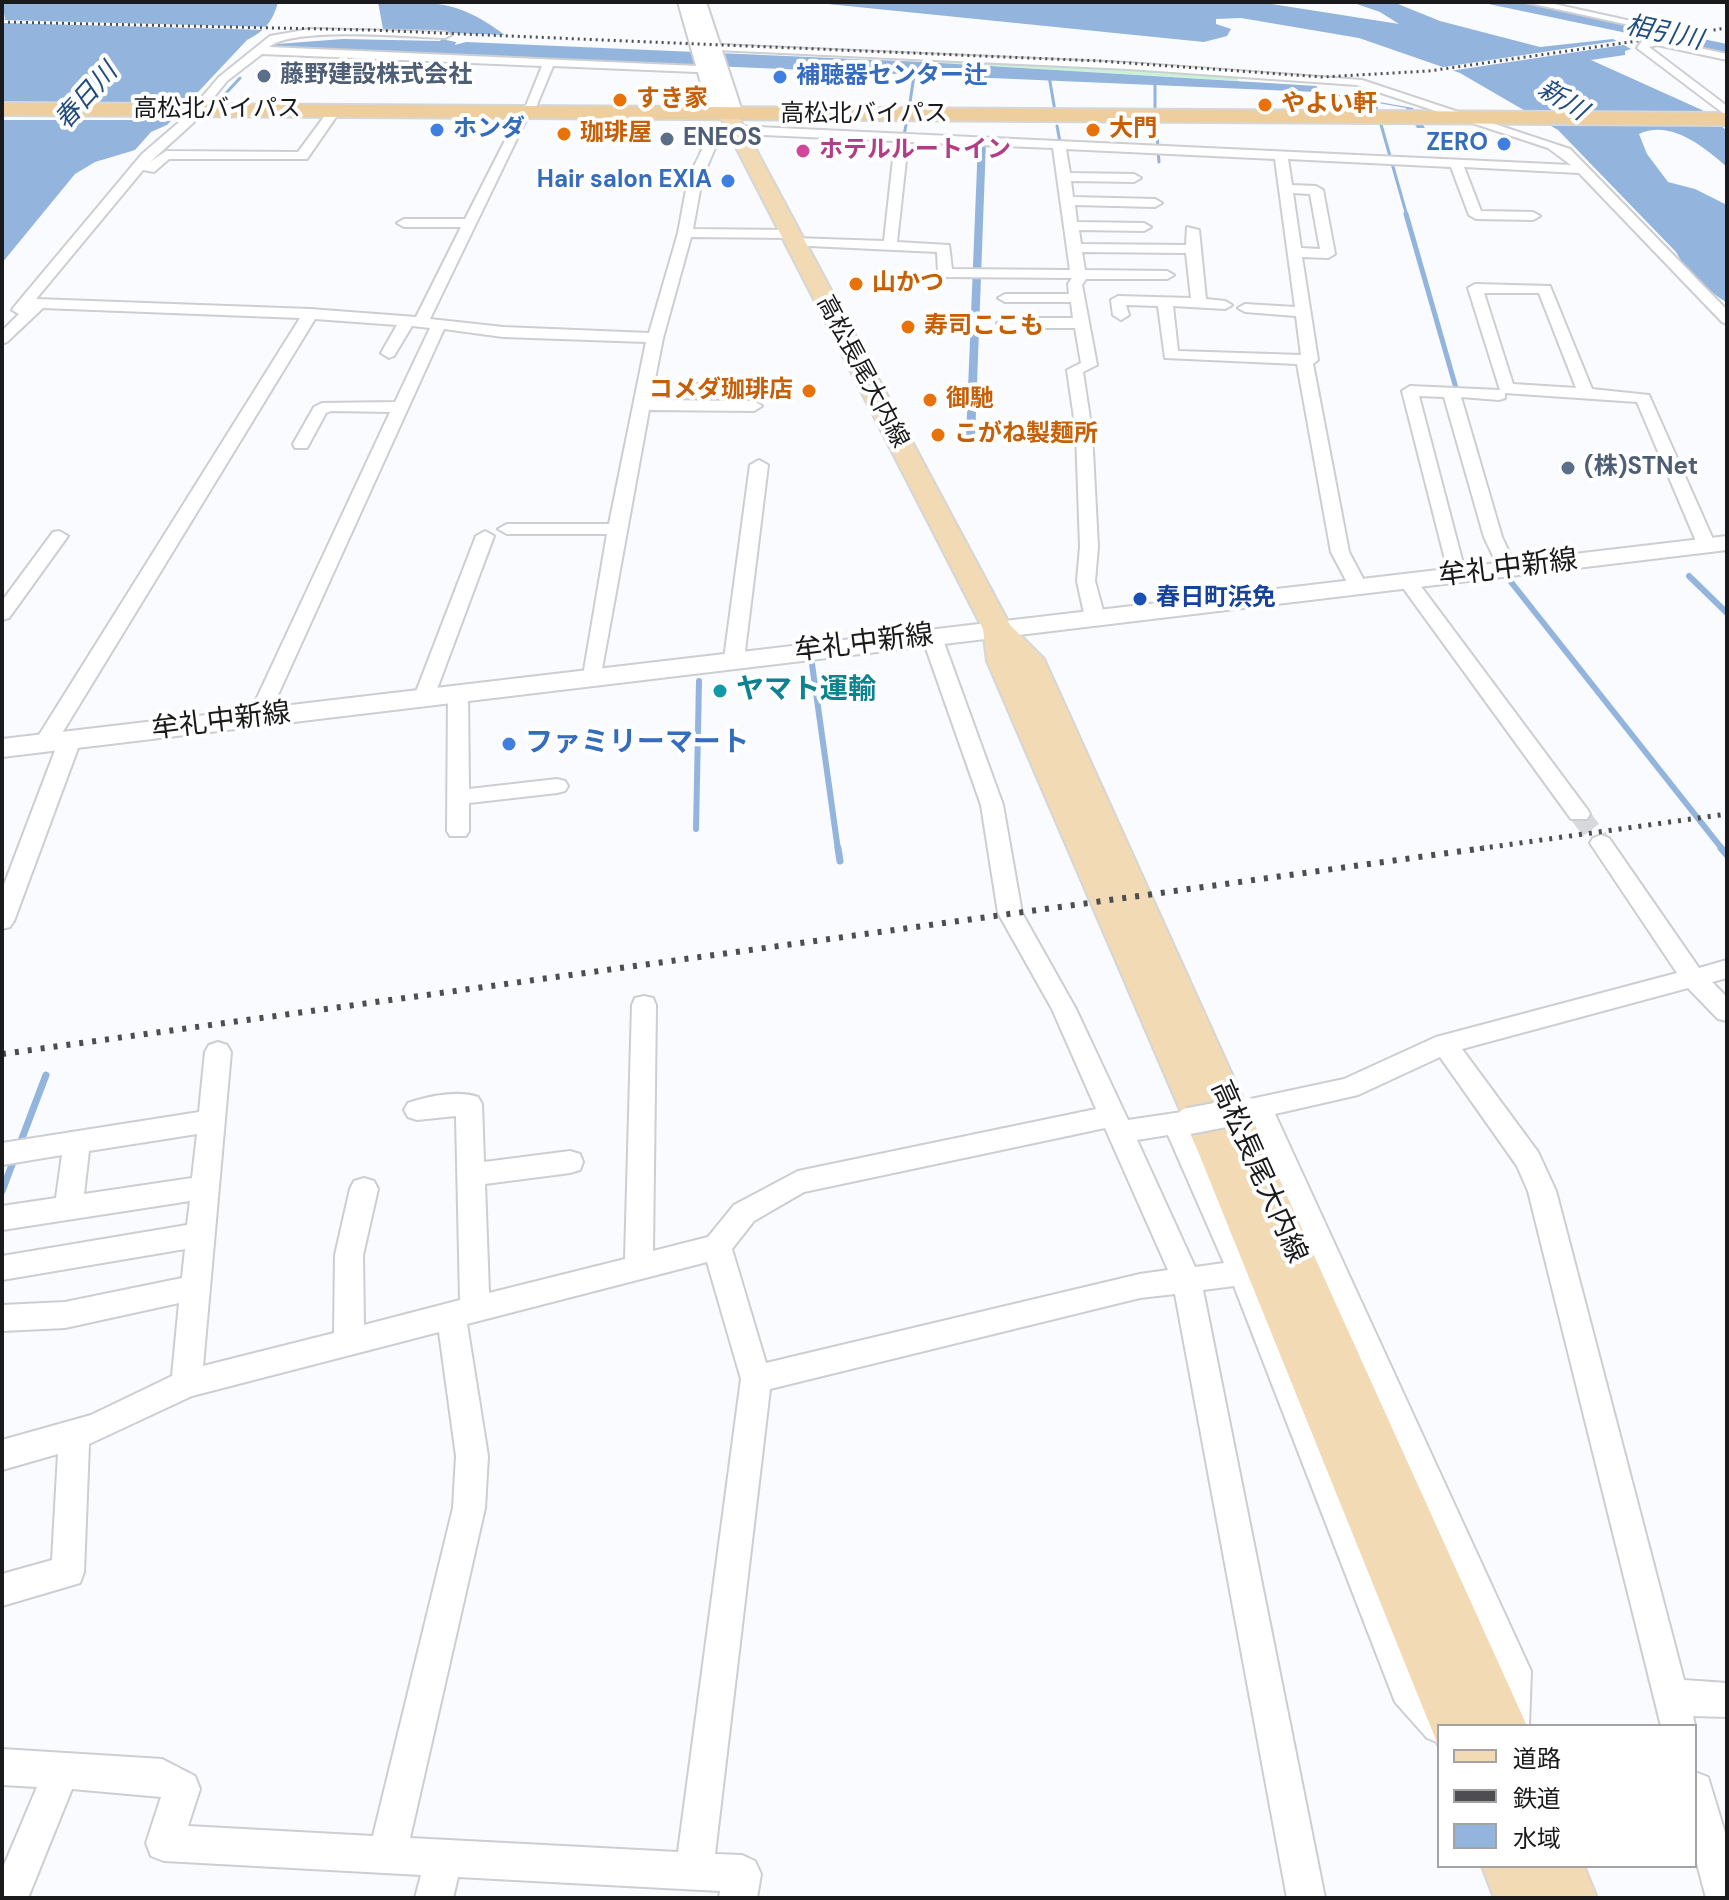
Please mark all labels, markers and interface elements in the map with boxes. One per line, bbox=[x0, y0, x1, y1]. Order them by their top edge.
water label: 相引川 bbox=[1623, 11, 1705, 57]
water label: 春日川 bbox=[49, 58, 125, 136]
place label: 藤野建設株式会社 bbox=[280, 62, 472, 90]
place label: 補聴器センター辻 bbox=[796, 63, 988, 91]
marker: 藤野建設株式会社 bbox=[255, 67, 273, 85]
marker: 補聴器センター辻 bbox=[771, 68, 789, 86]
water label: 新川 bbox=[1532, 74, 1592, 128]
place label: すき家 bbox=[636, 86, 708, 114]
marker: すき家 bbox=[611, 91, 629, 109]
place label: やよい軒 bbox=[1281, 91, 1377, 119]
street label: 高松北バイパス bbox=[133, 96, 301, 124]
marker: やよい軒 bbox=[1256, 96, 1274, 114]
street label: 高松北バイパス bbox=[780, 101, 948, 129]
place label: ホンダ bbox=[453, 116, 525, 144]
place label: 大門 bbox=[1109, 116, 1157, 144]
place label: 珈琲屋 bbox=[580, 120, 652, 148]
marker: ホンダ bbox=[428, 121, 446, 139]
marker: 大門 bbox=[1084, 121, 1102, 139]
marker: 珈琲屋 bbox=[555, 125, 573, 143]
place label: ENEOS bbox=[683, 125, 762, 153]
marker: ENEOS bbox=[658, 130, 676, 148]
place label: ZERO bbox=[1426, 130, 1488, 158]
marker: ZERO bbox=[1495, 135, 1513, 153]
place label: ホテルルートイン bbox=[819, 137, 1011, 165]
marker: ホテルルートイン bbox=[794, 142, 812, 160]
place label: Hair salon EXIA bbox=[537, 167, 712, 195]
marker: Hair salon EXIA bbox=[719, 172, 737, 190]
place label: 山かつ bbox=[872, 270, 944, 298]
marker: 山かつ bbox=[847, 275, 865, 293]
street label: 高松長尾大内線 bbox=[810, 291, 914, 453]
place label: 寿司ここも bbox=[924, 313, 1044, 341]
marker: 寿司ここも bbox=[899, 318, 917, 336]
place label: コメダ珈琲店 bbox=[649, 377, 793, 405]
marker: コメダ珈琲店 bbox=[800, 382, 818, 400]
place label: 御馳 bbox=[946, 386, 994, 414]
marker: 御馳 bbox=[921, 391, 939, 409]
place label: こがね製麺所 bbox=[954, 421, 1098, 449]
marker: こがね製麺所 bbox=[929, 426, 947, 444]
place label: (株)STNet bbox=[1584, 454, 1698, 482]
marker: (株)STNet bbox=[1559, 459, 1577, 477]
street label: 牟礼中新線 bbox=[1436, 544, 1580, 594]
place label: 春日町浜免 bbox=[1156, 585, 1276, 613]
marker: 春日町浜免 bbox=[1131, 590, 1149, 608]
street label: 牟礼中新線 bbox=[792, 619, 936, 669]
place label: ヤマト運輸 bbox=[736, 674, 876, 708]
marker: ヤマト運輸 bbox=[711, 682, 729, 700]
street label: 牟礼中新線 bbox=[149, 697, 293, 747]
place label: ファミリーマート bbox=[525, 727, 749, 761]
marker: ファミリーマート bbox=[500, 735, 518, 753]
street label: 高松長尾大内線 bbox=[1203, 1076, 1313, 1268]
legend bbox=[1437, 1724, 1697, 1868]
text: 道路 bbox=[1513, 1743, 1561, 1774]
text: 鉄道 bbox=[1513, 1783, 1561, 1814]
text: 水域 bbox=[1513, 1823, 1561, 1854]

